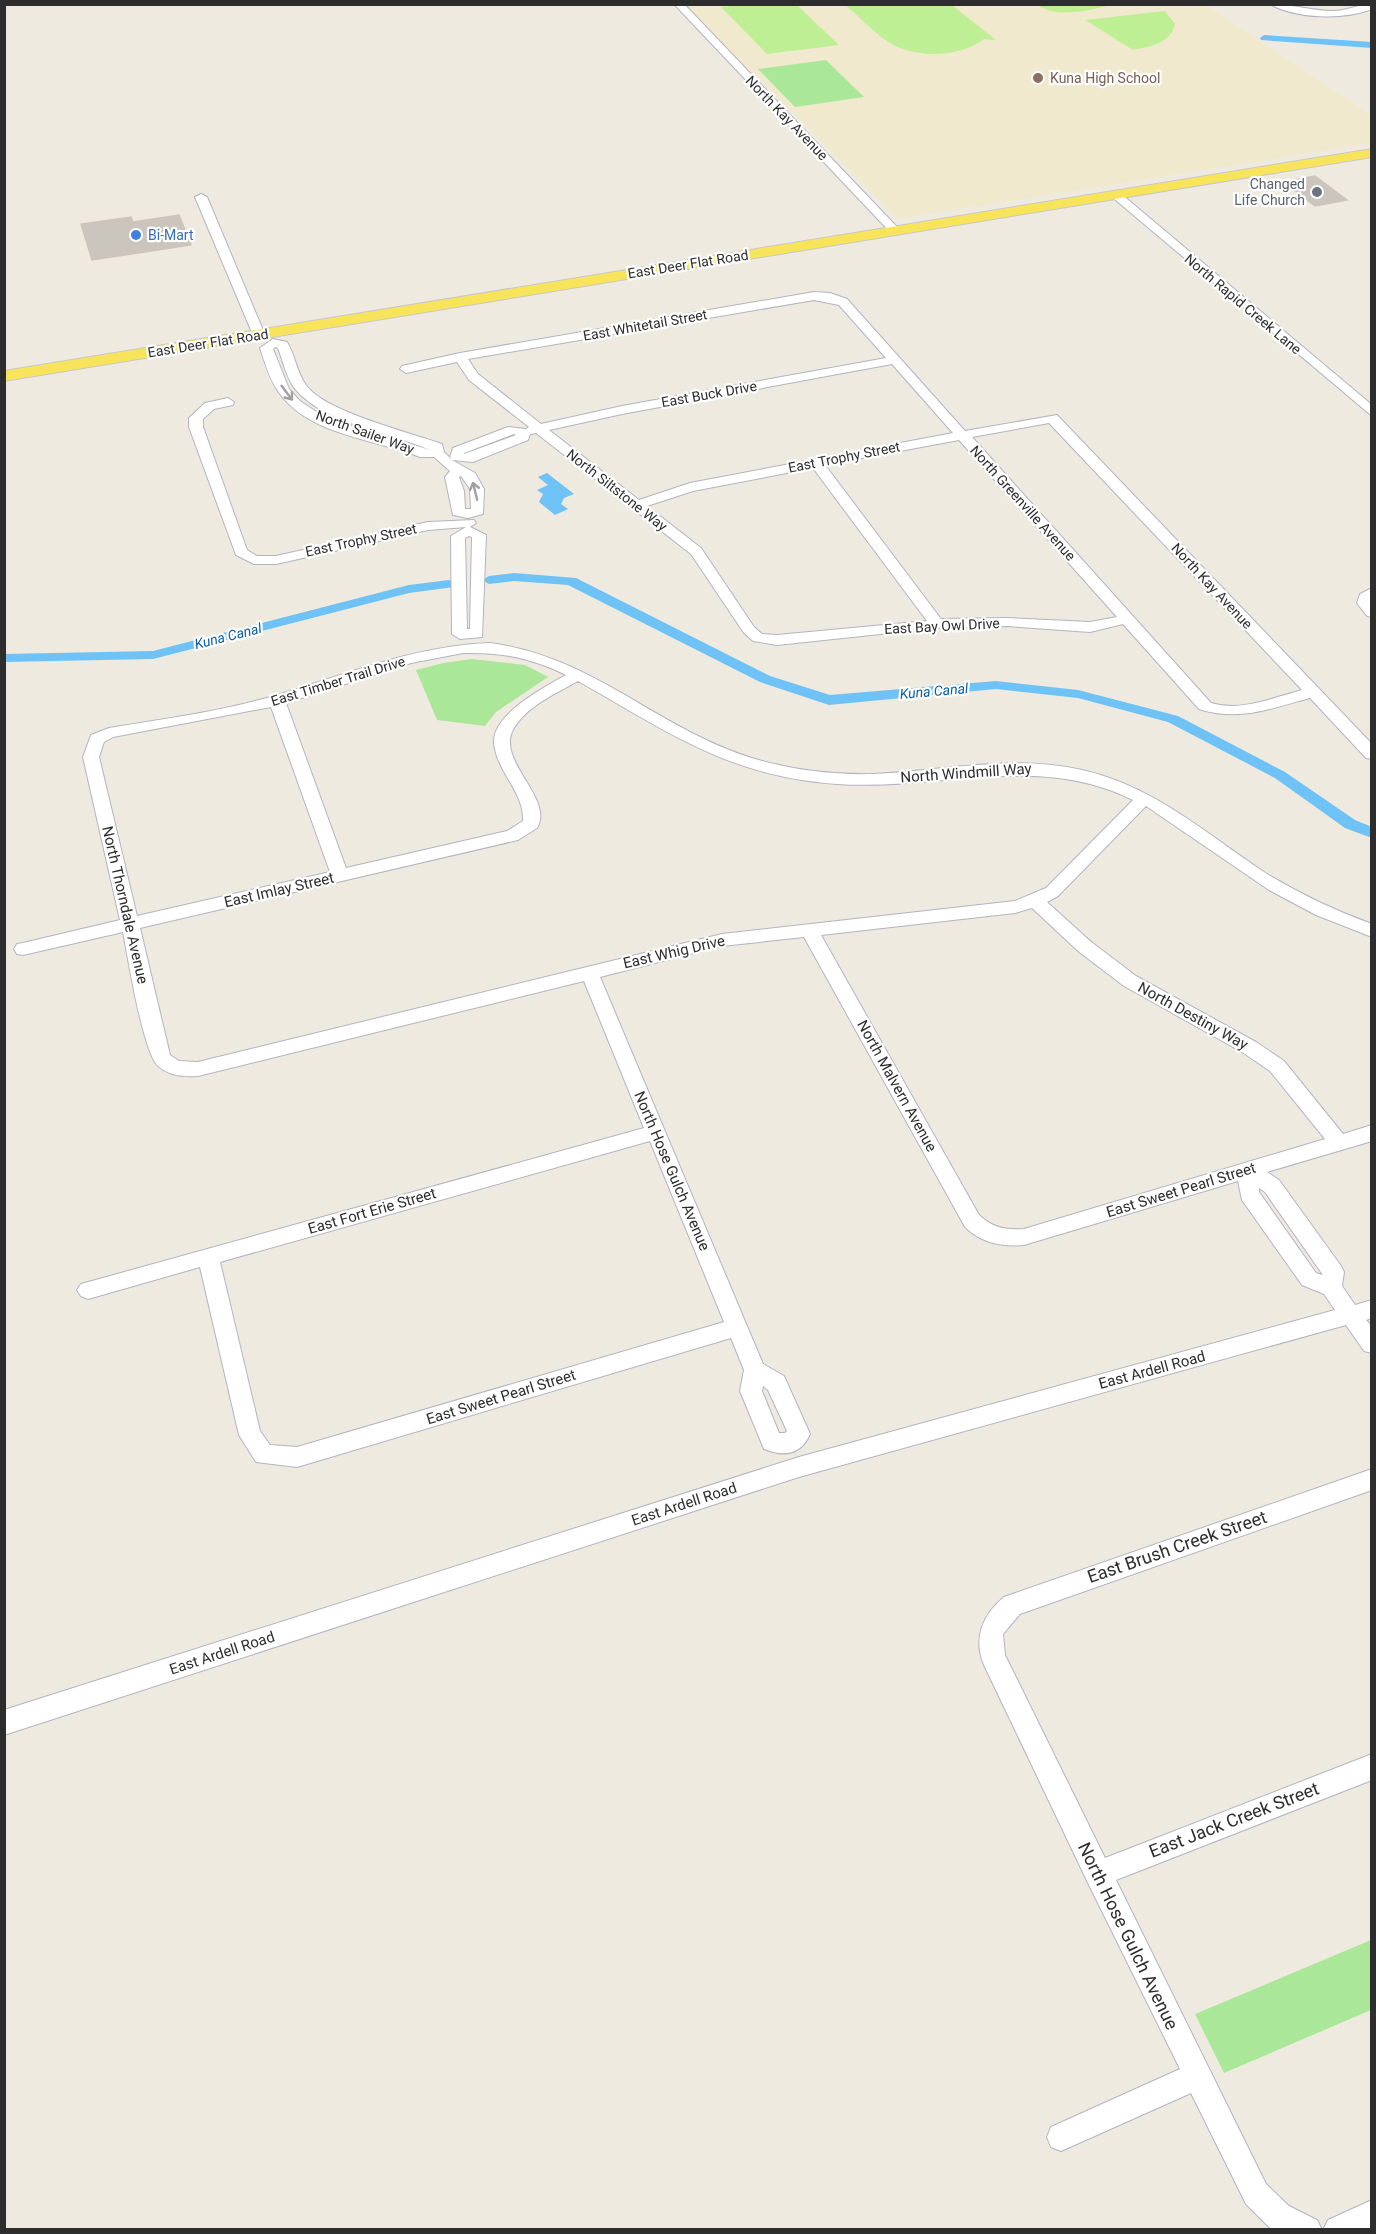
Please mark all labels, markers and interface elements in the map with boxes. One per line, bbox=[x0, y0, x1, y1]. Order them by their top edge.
place label: Kuna High School bbox=[1050, 70, 1160, 86]
marker: Kuna High School bbox=[1031, 71, 1045, 85]
street label: North Kay Avenue bbox=[743, 73, 831, 163]
place label: Changed Life Church bbox=[1234, 176, 1305, 208]
marker: Changed Life Church bbox=[1310, 185, 1324, 199]
place label: Bi-Mart bbox=[148, 227, 194, 243]
marker: Bi-Mart bbox=[129, 228, 143, 242]
street label: East Deer Flat Road bbox=[626, 247, 750, 281]
street label: North Rapid Creek Lane bbox=[1181, 251, 1305, 357]
street label: East Whitetail Street bbox=[582, 306, 709, 344]
street label: East Deer Flat Road bbox=[146, 326, 270, 360]
street label: East Buck Drive bbox=[660, 378, 758, 410]
one-way arrow bbox=[281, 384, 293, 400]
street label: North Sailer Way bbox=[314, 407, 417, 457]
street label: East Trophy Street bbox=[787, 438, 902, 476]
street label: North Greenville Avenue bbox=[967, 442, 1079, 564]
street label: North Siltstone Way bbox=[564, 446, 671, 534]
one-way arrow bbox=[468, 482, 480, 501]
street label: East Trophy Street bbox=[304, 520, 419, 560]
street label: North Kay Avenue bbox=[1168, 540, 1256, 632]
street label: East Bay Owl Drive bbox=[884, 615, 1000, 637]
water label: Kuna Canal bbox=[193, 620, 264, 652]
street label: East Timber Trail Drive bbox=[269, 653, 407, 709]
water label: Kuna Canal bbox=[899, 680, 970, 702]
street label: North Windmill Way bbox=[900, 759, 1032, 787]
street label: North Thorndale Avenue bbox=[98, 824, 152, 986]
street label: East Imlay Street bbox=[222, 869, 336, 911]
street label: East Whig Drive bbox=[621, 932, 727, 972]
street label: North Destiny Way bbox=[1135, 978, 1251, 1054]
street label: North Malvern Avenue bbox=[853, 1017, 941, 1155]
street label: North Hose Gulch Avenue bbox=[630, 1089, 714, 1253]
street label: East Sweet Pearl Street bbox=[1104, 1159, 1258, 1221]
street label: East Fort Erie Street bbox=[306, 1184, 438, 1238]
street label: East Ardell Road bbox=[1097, 1347, 1207, 1393]
street label: East Sweet Pearl Street bbox=[424, 1366, 578, 1428]
street label: East Ardell Road bbox=[629, 1479, 739, 1529]
street label: East Brush Creek Street bbox=[1084, 1506, 1269, 1587]
street label: East Ardell Road bbox=[167, 1628, 277, 1678]
street label: East Jack Creek Street bbox=[1146, 1777, 1322, 1862]
street label: North Hose Gulch Avenue bbox=[1074, 1839, 1183, 2033]

